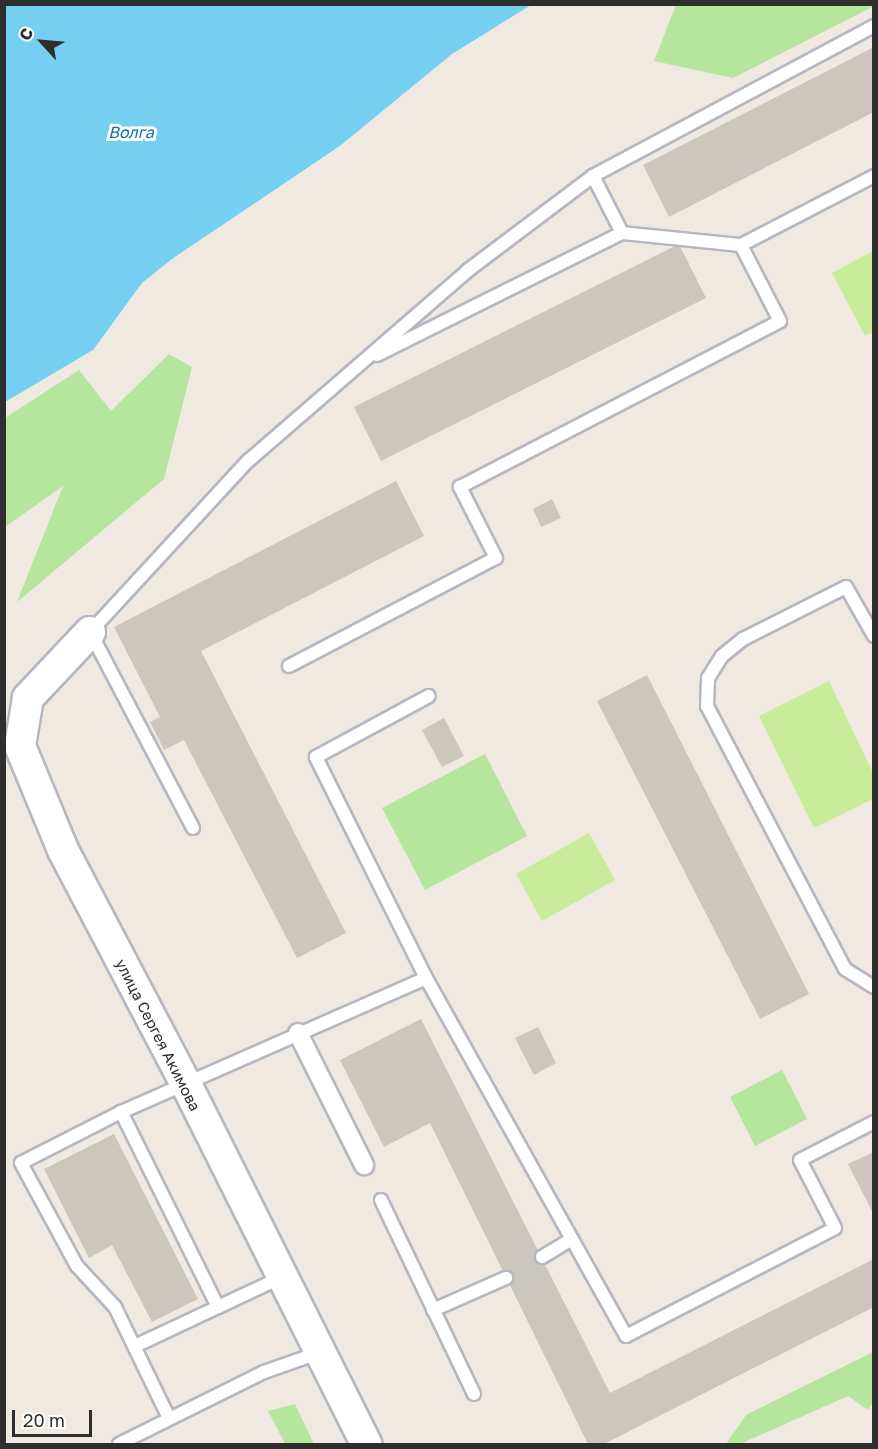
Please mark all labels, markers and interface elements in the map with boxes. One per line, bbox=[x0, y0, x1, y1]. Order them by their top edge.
north arrow bbox=[12, 12, 72, 72]
text: С bbox=[14, 25, 37, 44]
water label: Волга bbox=[108, 122, 154, 142]
street label: улица Сергея Акимова bbox=[112, 956, 204, 1114]
scale bar bbox=[15, 1398, 94, 1436]
text: 20 m bbox=[23, 1409, 65, 1431]

